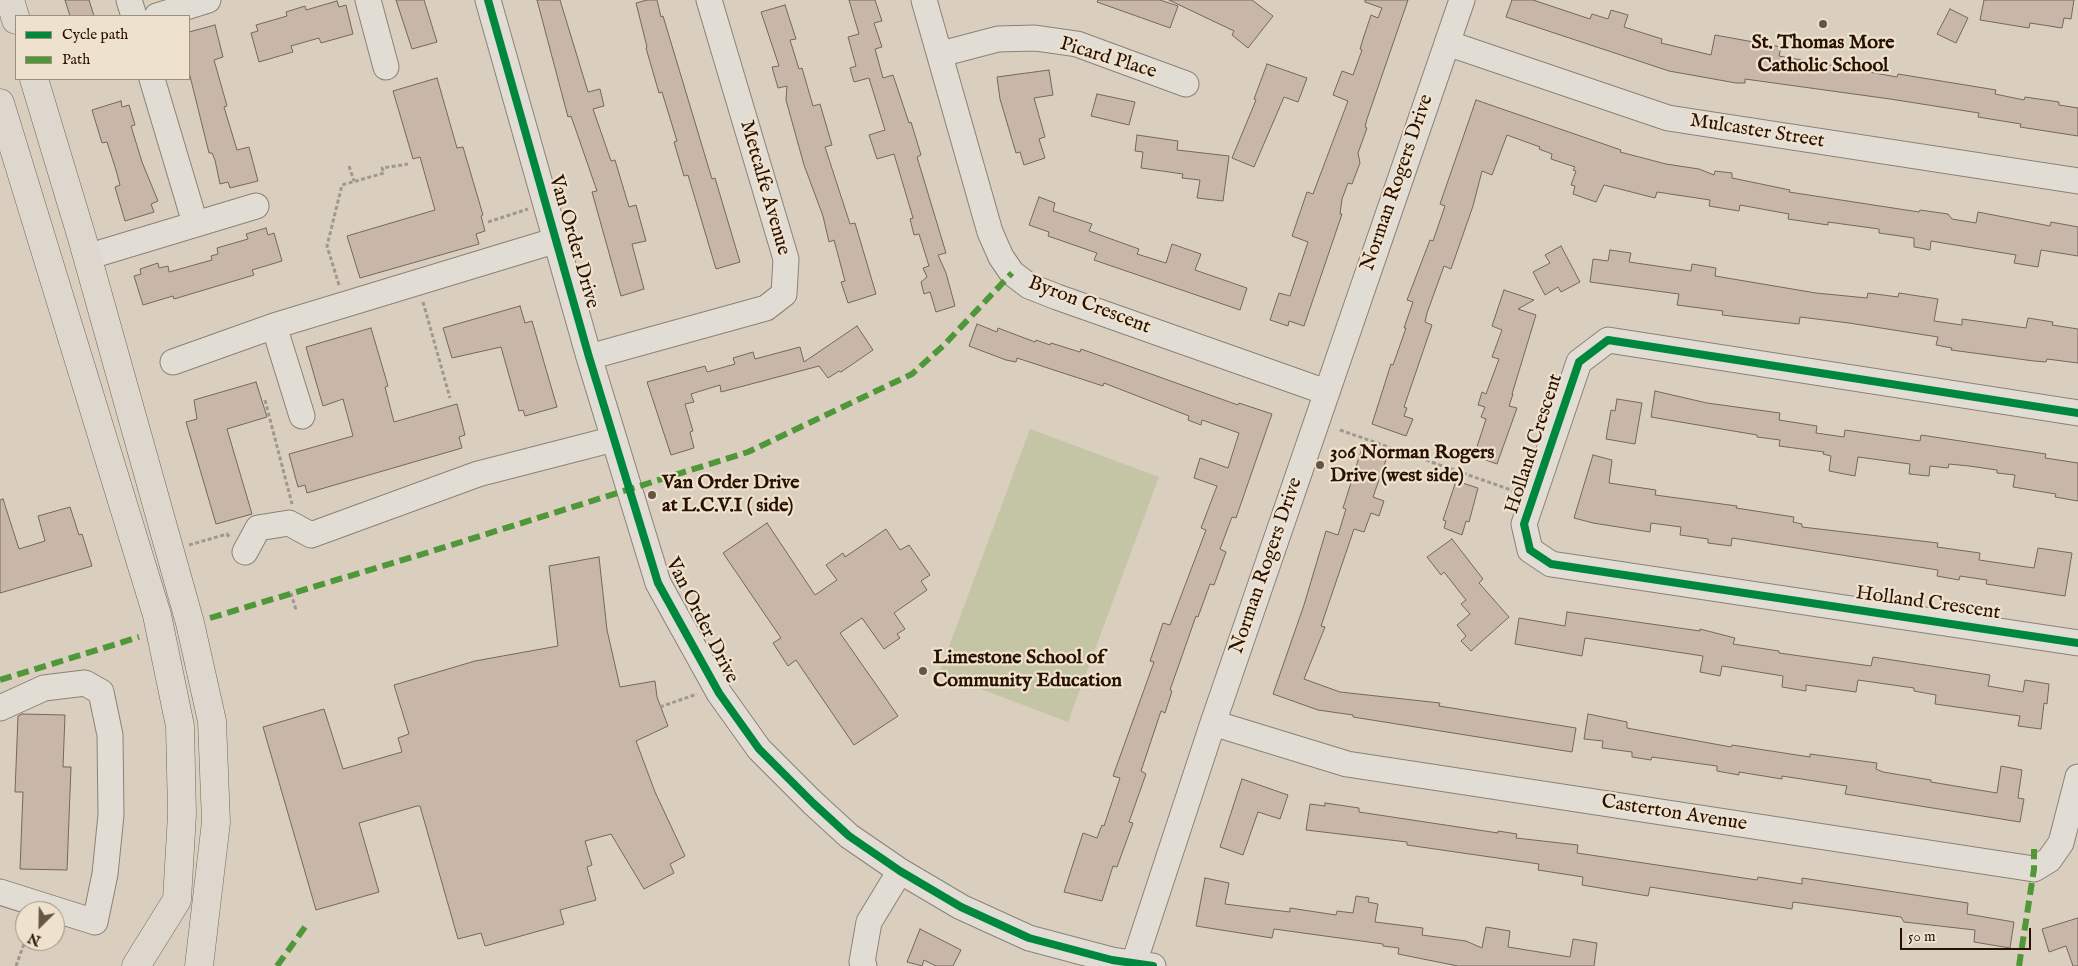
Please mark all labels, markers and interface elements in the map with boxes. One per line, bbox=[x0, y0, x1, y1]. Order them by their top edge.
legend bbox=[15, 15, 190, 80]
marker: St. Thomas More Catholic School bbox=[1817, 18, 1829, 30]
text: Cycle path bbox=[62, 25, 128, 44]
place label: St. Thomas More Catholic School bbox=[1751, 32, 1895, 79]
street label: Picard Place bbox=[1057, 33, 1159, 85]
text: Path bbox=[62, 50, 90, 69]
street label: Norman Rogers Drive bbox=[1357, 92, 1439, 274]
street label: Mulcaster Street bbox=[1688, 110, 1826, 154]
street label: Metcalfe Avenue bbox=[733, 118, 795, 258]
street label: Van Order Drive bbox=[543, 173, 603, 311]
street label: Byron Crescent bbox=[1024, 272, 1154, 340]
street label: Holland Crescent bbox=[1501, 371, 1569, 517]
place label: 306 Norman Rogers Drive (west side) bbox=[1330, 442, 1494, 489]
marker: 306 Norman Rogers Drive (west side) bbox=[1314, 459, 1326, 471]
place label: Van Order Drive at L.C.V.I ( side) bbox=[662, 472, 800, 519]
street label: Norman Rogers Drive bbox=[1226, 475, 1308, 657]
marker: Van Order Drive at L.C.V.I ( side) bbox=[646, 489, 658, 501]
street label: Van Order Drive bbox=[659, 554, 743, 688]
street label: Holland Crescent bbox=[1854, 582, 2002, 626]
place label: Limestone School of Community Education bbox=[933, 647, 1122, 694]
marker: Limestone School of Community Education bbox=[917, 665, 929, 677]
street label: Casterton Avenue bbox=[1600, 791, 1748, 837]
north arrow bbox=[15, 901, 65, 951]
scale bar bbox=[1903, 918, 2034, 950]
text: 50 m bbox=[1908, 927, 1936, 946]
text: N bbox=[25, 928, 44, 950]

